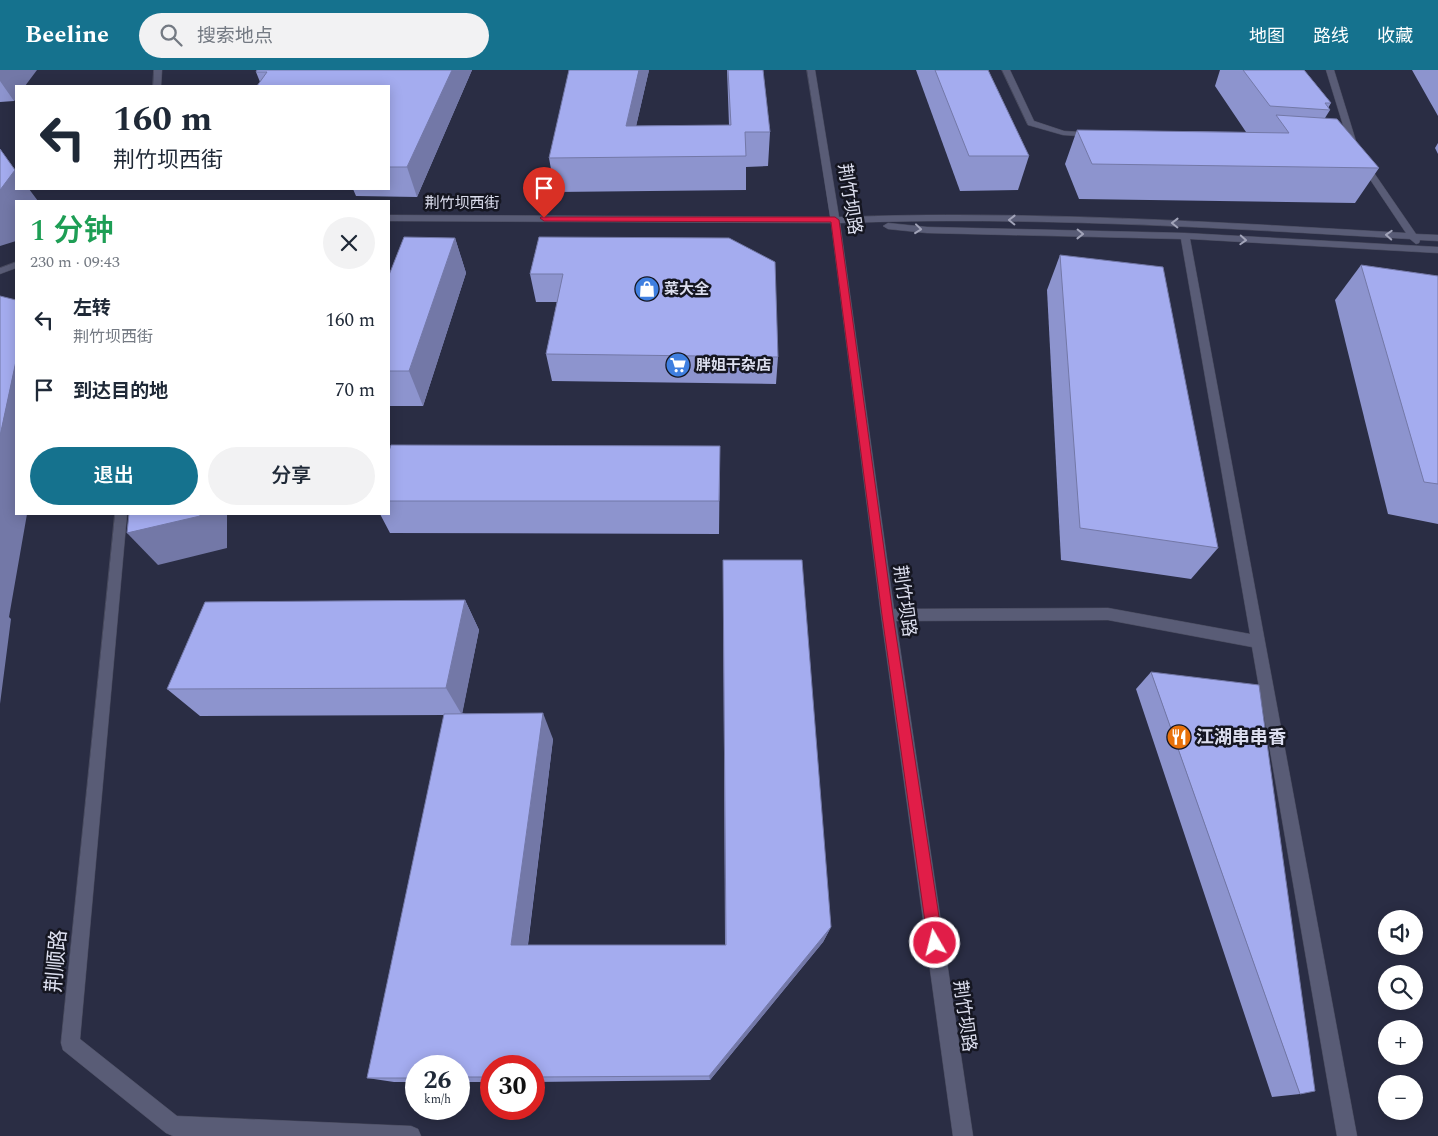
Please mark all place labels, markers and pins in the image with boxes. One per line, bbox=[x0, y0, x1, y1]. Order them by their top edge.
pin bbox=[523, 167, 565, 218]
shop icon: 菜大全 bbox=[634, 276, 660, 302]
place label: 菜大全 bbox=[664, 278, 710, 301]
supermarket icon: 胖姐干杂店 bbox=[665, 352, 691, 378]
place label: 胖姐干杂店 bbox=[696, 354, 771, 377]
restaurant icon: 江湖串串香 bbox=[1166, 724, 1192, 750]
place label: 江湖串串香 bbox=[1196, 724, 1286, 751]

